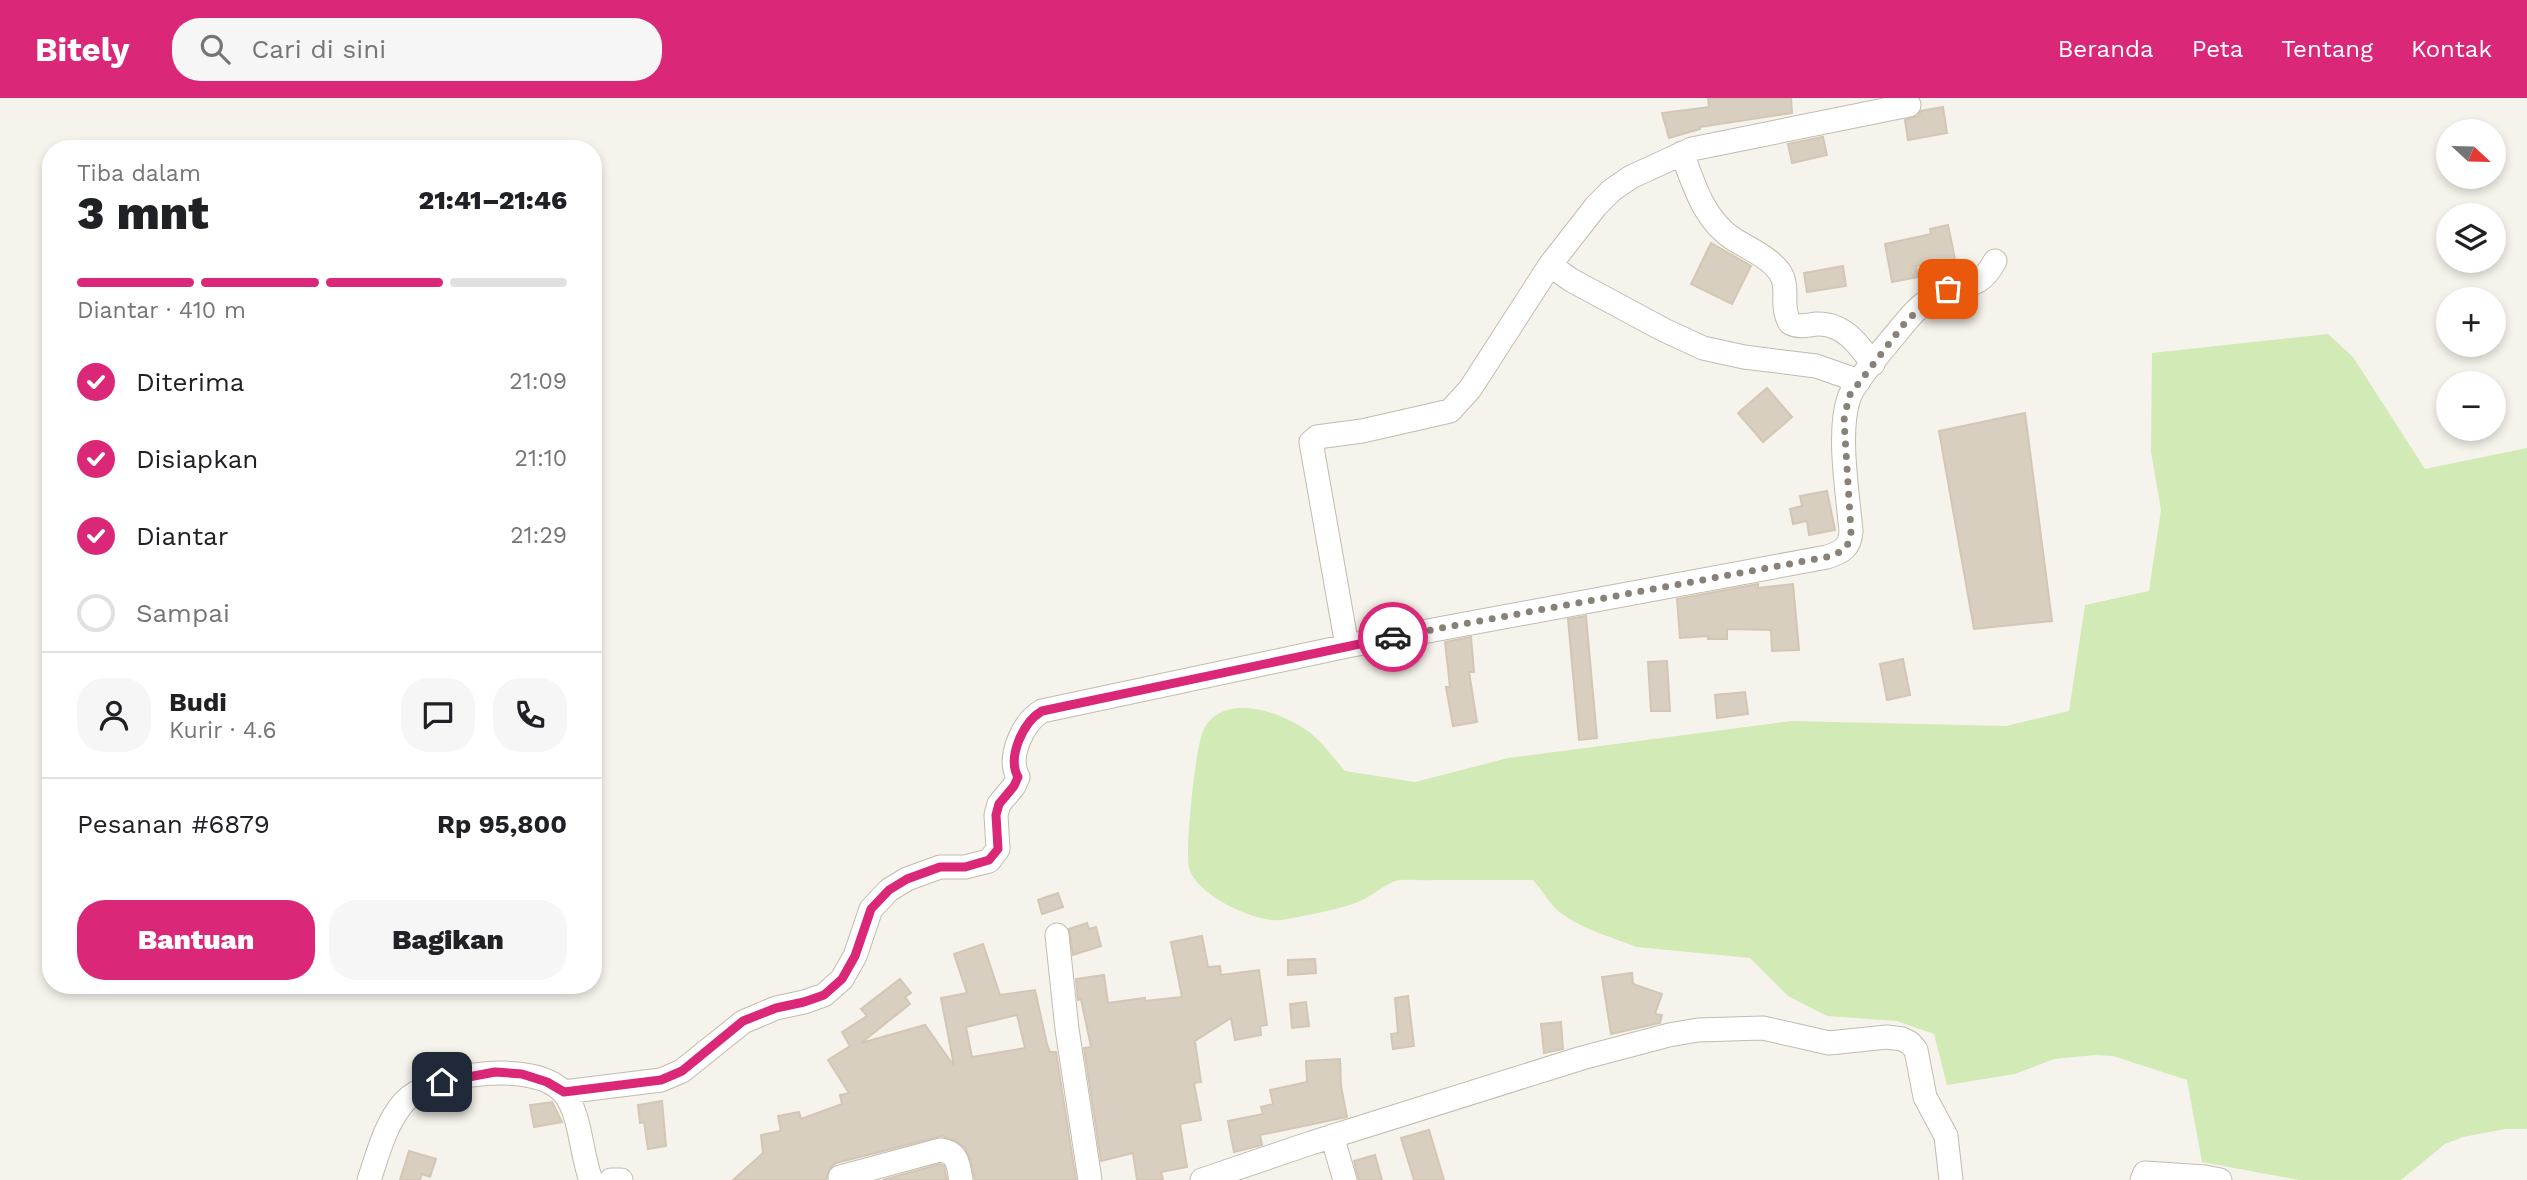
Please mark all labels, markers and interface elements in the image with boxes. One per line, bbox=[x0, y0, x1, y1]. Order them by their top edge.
search box bbox=[172, 18, 662, 81]
text: Bitely bbox=[35, 30, 130, 69]
icon: search bbox=[196, 30, 234, 68]
text: Cari di sini bbox=[252, 34, 386, 64]
text: Beranda bbox=[2058, 35, 2154, 63]
text: Peta bbox=[2192, 35, 2243, 63]
text: Tentang bbox=[2281, 35, 2373, 63]
text: Kontak bbox=[2411, 35, 2492, 63]
north arrow bbox=[2436, 119, 2506, 189]
map controls bbox=[2436, 119, 2506, 441]
text: Tiba dalam bbox=[77, 160, 201, 187]
text: 21:41–21:46 bbox=[419, 185, 567, 215]
text: 3 mnt bbox=[77, 186, 209, 240]
button: layers bbox=[2436, 203, 2506, 273]
pin bbox=[1918, 259, 1978, 319]
icon: bag bbox=[1929, 270, 1967, 308]
button: + bbox=[2436, 287, 2506, 357]
text: Diantar · 410 m bbox=[77, 297, 246, 324]
icon: check bbox=[77, 363, 115, 401]
text: Diterima bbox=[136, 367, 244, 397]
text: 21:09 bbox=[509, 368, 567, 395]
button: − bbox=[2436, 371, 2506, 441]
icon: check bbox=[77, 440, 115, 478]
text: Disiapkan bbox=[136, 444, 258, 474]
text: 21:10 bbox=[515, 445, 567, 472]
icon: check bbox=[77, 517, 115, 555]
text: Diantar bbox=[136, 521, 228, 551]
text: 21:29 bbox=[510, 522, 567, 549]
text: Sampai bbox=[136, 598, 230, 628]
courier bbox=[1358, 602, 1428, 672]
icon: car bbox=[1374, 618, 1412, 656]
button: person bbox=[77, 678, 151, 752]
button: chat bbox=[401, 678, 475, 752]
button: phone bbox=[493, 678, 567, 752]
text: Budi bbox=[169, 687, 227, 717]
text: Kurir · 4.6 bbox=[169, 717, 277, 744]
text: Pesanan #6879 bbox=[77, 809, 270, 839]
text: Rp 95,800 bbox=[437, 809, 567, 839]
button: Bantuan bbox=[77, 900, 315, 980]
button: Bagikan bbox=[329, 900, 567, 980]
pin bbox=[412, 1052, 472, 1112]
icon: home bbox=[423, 1063, 461, 1101]

